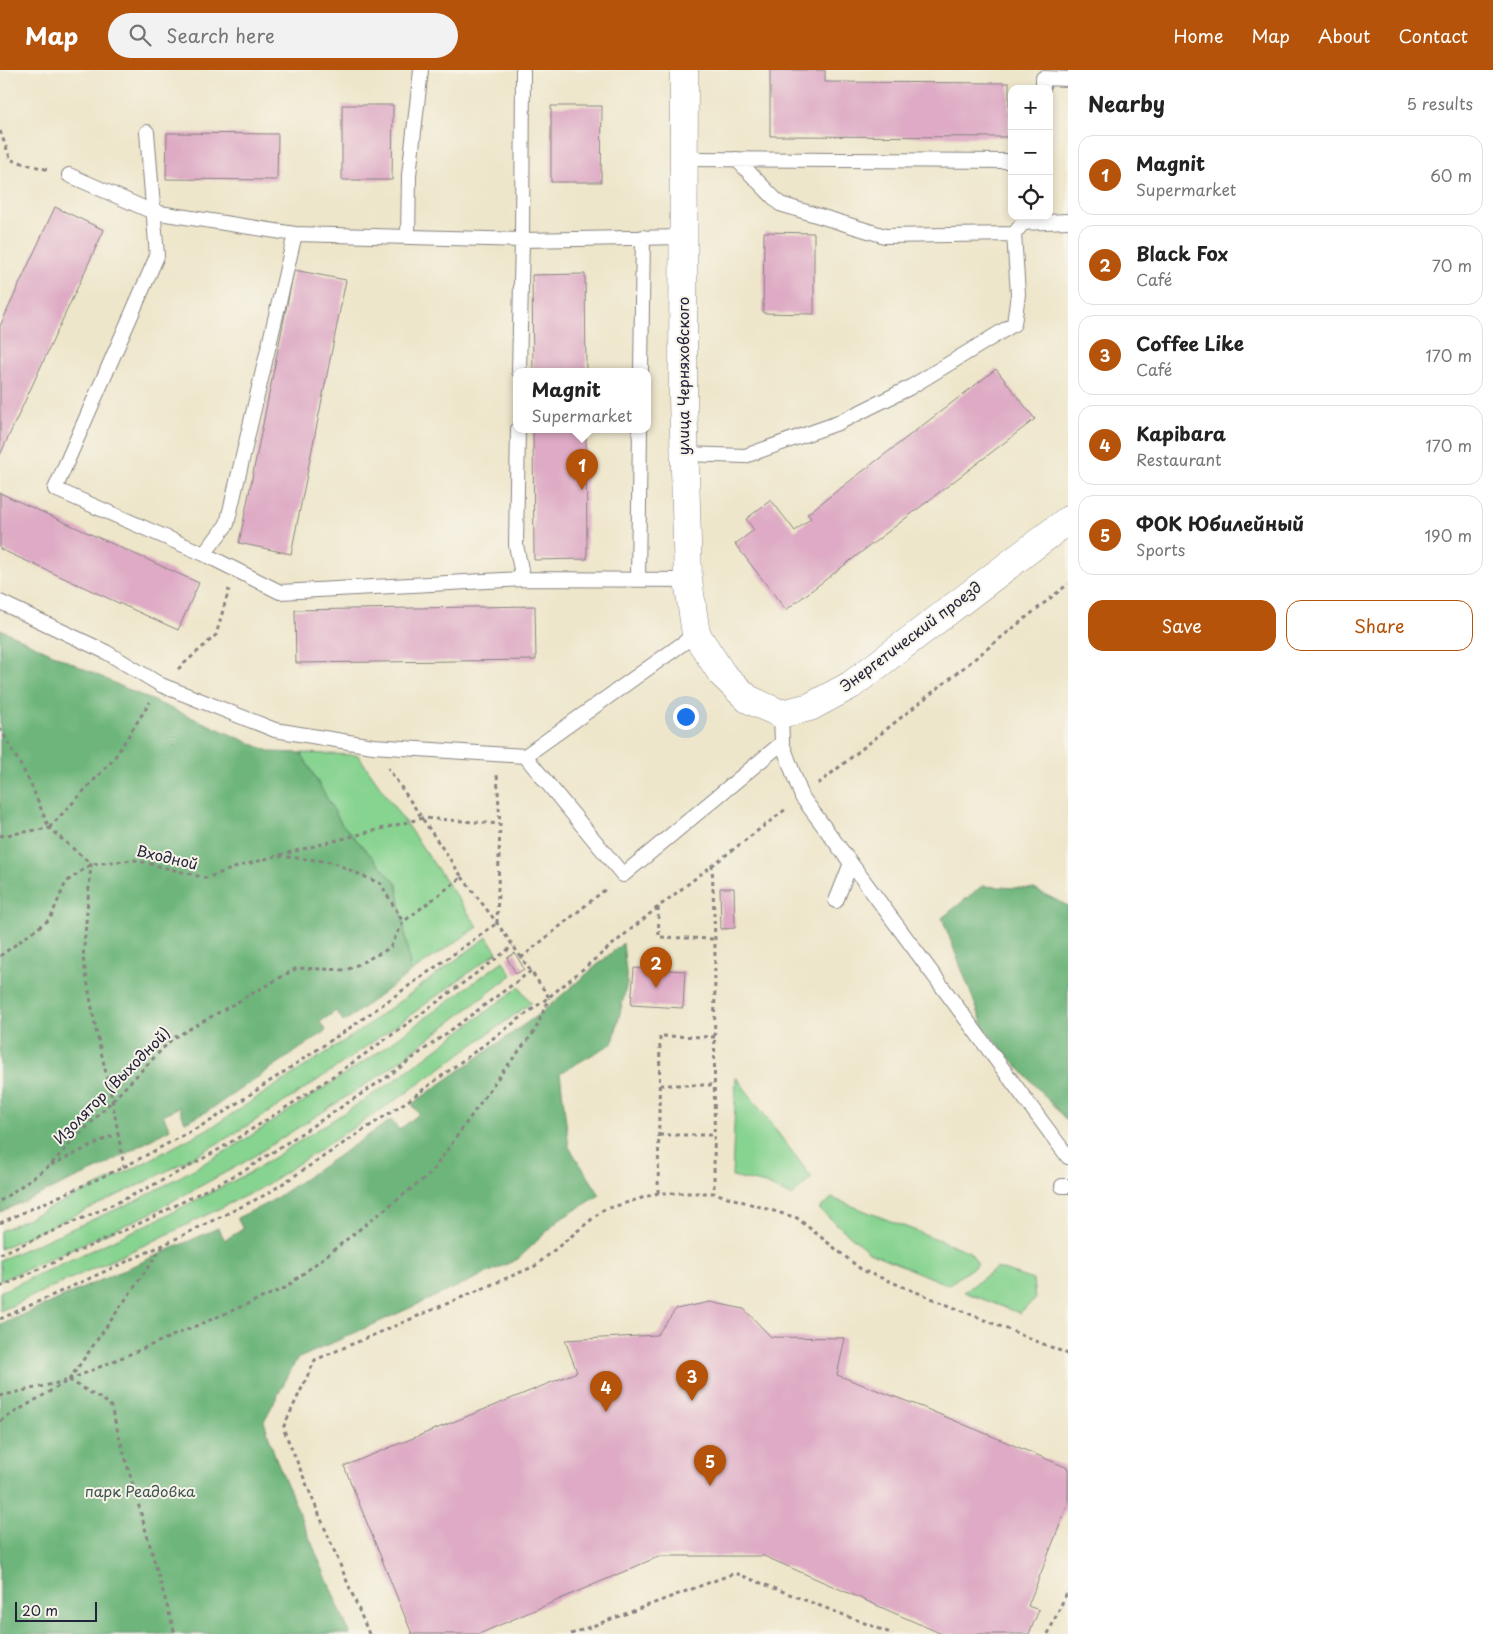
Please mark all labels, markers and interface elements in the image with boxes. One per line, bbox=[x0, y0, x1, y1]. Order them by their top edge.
search box bbox=[108, 13, 458, 58]
text: Map bbox=[25, 17, 78, 53]
icon: search bbox=[126, 21, 154, 49]
text: Search here bbox=[166, 21, 275, 49]
text: Home bbox=[1173, 22, 1223, 49]
text: Map bbox=[1251, 22, 1290, 49]
text: About bbox=[1318, 22, 1370, 49]
text: Contact bbox=[1398, 22, 1468, 49]
map controls bbox=[1008, 85, 1053, 220]
button: + bbox=[1008, 85, 1053, 130]
text: Nearby bbox=[1088, 87, 1165, 119]
text: 5 results bbox=[1406, 91, 1473, 115]
button: − bbox=[1008, 130, 1053, 175]
text: Magnit bbox=[1136, 149, 1205, 177]
text: 1 bbox=[1101, 163, 1109, 187]
text: 60 m bbox=[1430, 163, 1472, 187]
button: locate bbox=[1008, 175, 1053, 220]
text: Supermarket bbox=[1136, 177, 1236, 201]
text: Black Fox bbox=[1136, 239, 1228, 267]
text: 2 bbox=[1099, 253, 1111, 277]
text: 70 m bbox=[1432, 253, 1472, 277]
text: Café bbox=[1136, 267, 1172, 291]
street label: улица Черняховского bbox=[671, 297, 694, 455]
text: Coffee Like bbox=[1136, 329, 1244, 357]
text: 3 bbox=[1100, 343, 1110, 367]
text: 170 m bbox=[1426, 343, 1472, 367]
text: Café bbox=[1136, 357, 1172, 381]
popup bbox=[513, 368, 651, 433]
text: Magnit bbox=[532, 375, 601, 403]
text: Supermarket bbox=[532, 403, 632, 427]
text: Kapibara bbox=[1136, 419, 1226, 447]
text: 4 bbox=[1100, 433, 1110, 457]
text: 170 m bbox=[1426, 433, 1472, 457]
text: Restaurant bbox=[1136, 447, 1222, 471]
pin: 1 bbox=[566, 449, 598, 490]
text: ФОК Юбилейный bbox=[1136, 509, 1304, 537]
text: 5 bbox=[1100, 523, 1110, 547]
text: 190 m bbox=[1424, 523, 1472, 547]
text: Sports bbox=[1136, 537, 1185, 561]
street label: Энергетический проезд bbox=[834, 575, 986, 697]
button: Save bbox=[1088, 600, 1276, 651]
button: Share bbox=[1286, 600, 1473, 651]
your location bbox=[673, 704, 699, 730]
street label: Входной bbox=[134, 838, 200, 875]
pin: 2 bbox=[640, 947, 672, 988]
street label: Изолятор (Выходной) bbox=[47, 1021, 175, 1149]
pin: 3 bbox=[676, 1360, 708, 1401]
pin: 4 bbox=[590, 1371, 622, 1412]
pin: 5 bbox=[694, 1445, 726, 1486]
park label: парк Реадовка bbox=[85, 1479, 196, 1502]
scale bar bbox=[15, 1599, 98, 1622]
text: 20 m bbox=[22, 1600, 58, 1621]

